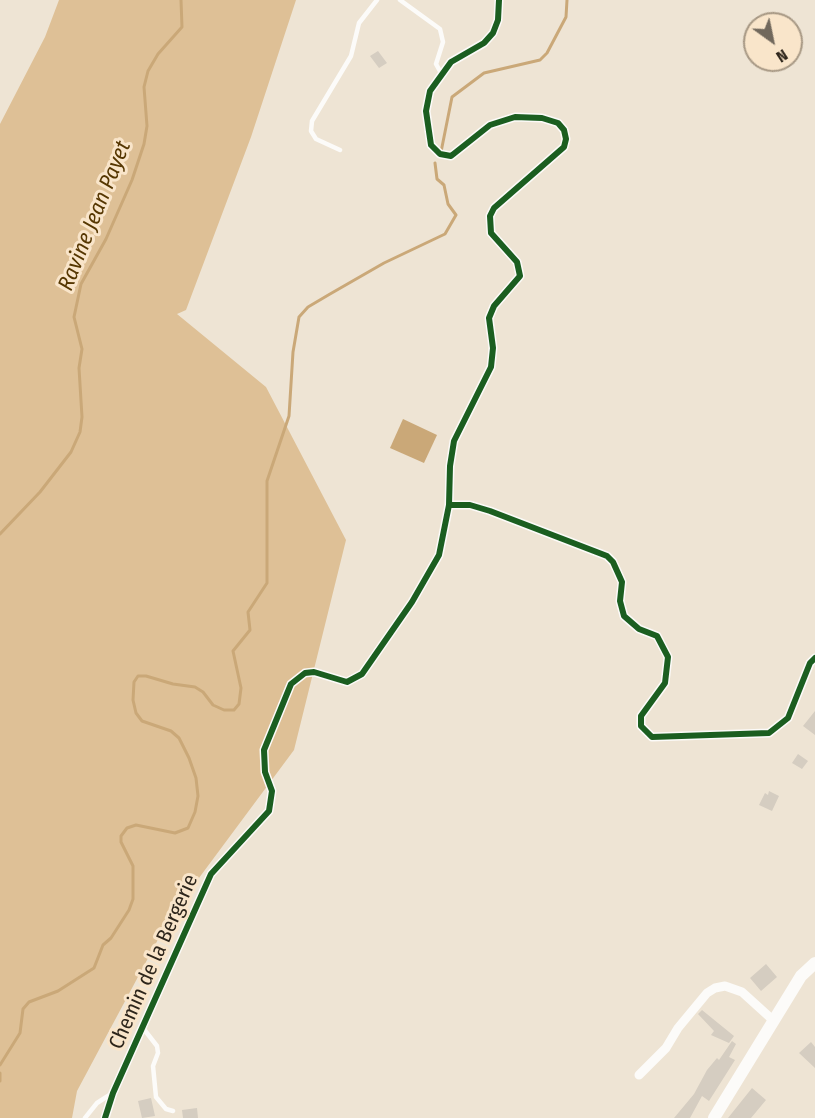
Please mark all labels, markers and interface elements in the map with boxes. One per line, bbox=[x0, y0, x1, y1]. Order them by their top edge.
north arrow bbox=[743, 12, 803, 72]
text: N bbox=[773, 45, 791, 66]
water label: Ravine Jean Payet bbox=[53, 137, 137, 295]
street label: Chemin de la Bergerie bbox=[104, 871, 204, 1053]

